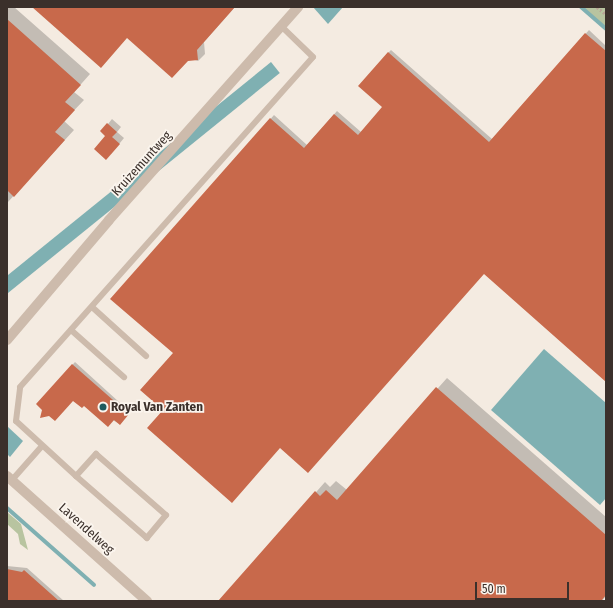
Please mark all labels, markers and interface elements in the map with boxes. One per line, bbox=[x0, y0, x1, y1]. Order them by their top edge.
street label: Kruizemuntweg bbox=[109, 128, 175, 200]
place label: Royal Van Zanten bbox=[111, 399, 203, 415]
marker: Royal Van Zanten bbox=[98, 402, 108, 412]
street label: Lavendelweg bbox=[55, 500, 117, 558]
scale bar bbox=[477, 574, 571, 600]
text: 50 m bbox=[482, 582, 506, 596]

